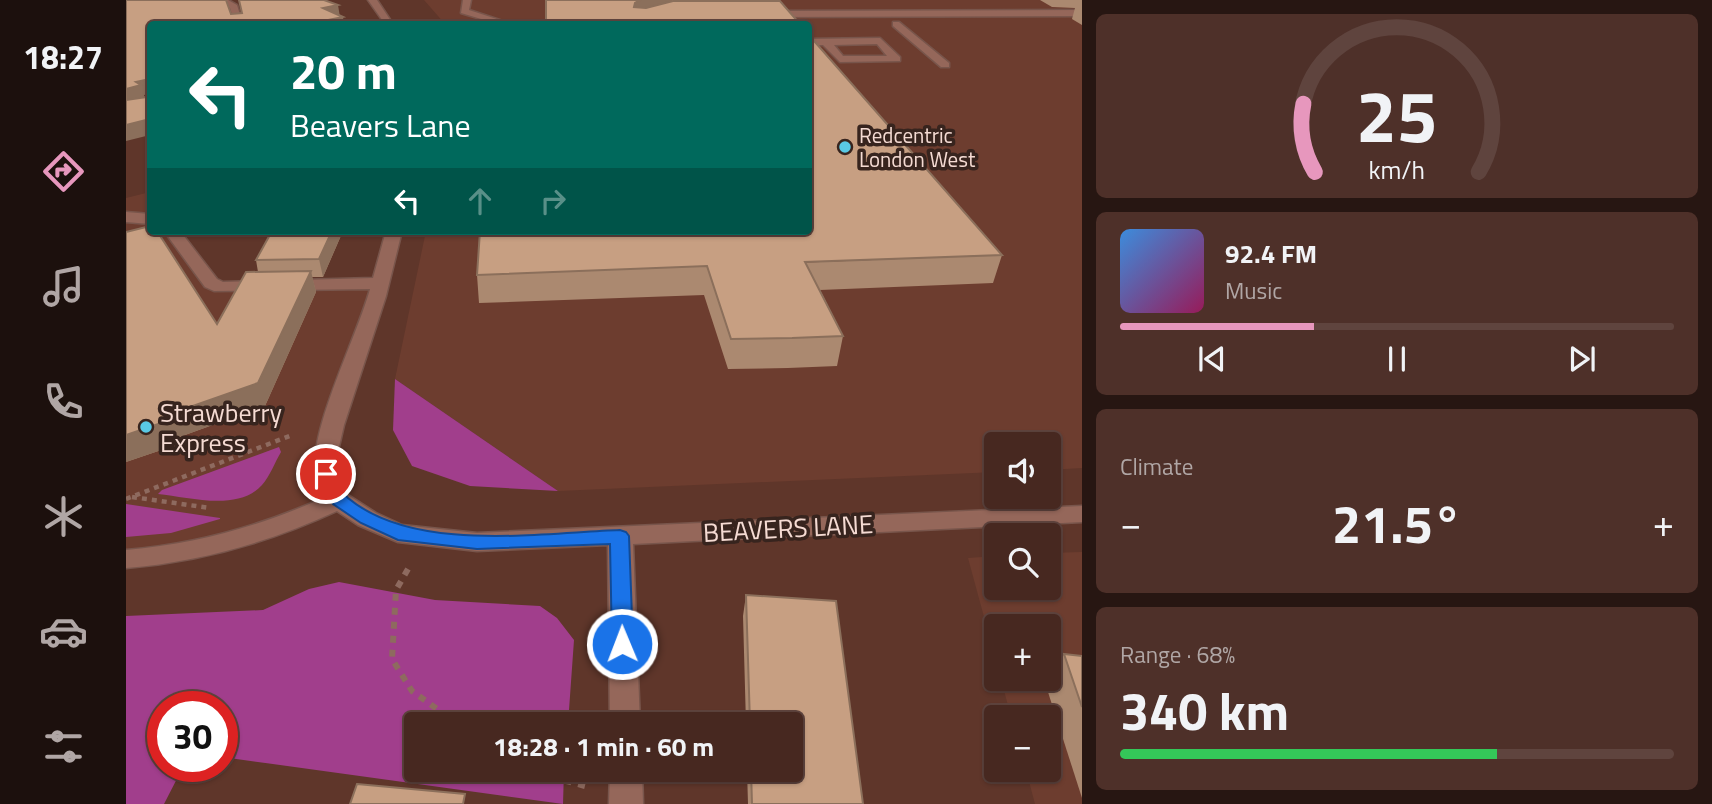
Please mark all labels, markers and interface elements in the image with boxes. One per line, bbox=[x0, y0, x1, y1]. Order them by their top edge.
text: 18:27 bbox=[23, 33, 103, 81]
text: 20 m bbox=[290, 33, 397, 108]
icon: left bbox=[175, 49, 266, 140]
text: 25 bbox=[1356, 60, 1438, 170]
text: Beavers Lane bbox=[290, 101, 471, 149]
place label: Redcentric London West bbox=[859, 119, 976, 175]
marker: Redcentric London West bbox=[837, 139, 853, 155]
icon: directions bbox=[39, 147, 88, 196]
text: km/h bbox=[1369, 151, 1425, 189]
icon: left bbox=[388, 182, 426, 220]
icon: ahead bbox=[461, 182, 499, 220]
icon: right bbox=[534, 182, 572, 220]
text: 92.4 FM bbox=[1225, 234, 1317, 273]
icon: music bbox=[39, 262, 88, 311]
text: Music bbox=[1225, 273, 1282, 308]
icon: previous bbox=[1193, 340, 1231, 378]
icon: pause bbox=[1378, 340, 1416, 378]
icon: next bbox=[1563, 340, 1601, 378]
icon: phone bbox=[39, 377, 88, 426]
place label: Strawberry Express bbox=[160, 393, 282, 462]
marker: Strawberry Express bbox=[138, 419, 154, 435]
map controls bbox=[984, 432, 1061, 782]
button: sound bbox=[984, 432, 1061, 509]
pin bbox=[296, 444, 356, 504]
text: Climate bbox=[1120, 449, 1193, 484]
icon: arrive bbox=[307, 455, 345, 493]
text: 21.5° bbox=[1332, 484, 1462, 563]
icon: climate bbox=[39, 492, 88, 541]
text: − bbox=[1120, 494, 1141, 552]
text: + bbox=[1653, 494, 1674, 552]
street label: BEAVERS LANE bbox=[702, 504, 874, 552]
button: search bbox=[984, 523, 1061, 600]
icon: car bbox=[39, 607, 88, 656]
position arrow bbox=[585, 607, 659, 681]
button: + bbox=[984, 614, 1061, 691]
text: Range · 68% bbox=[1120, 637, 1235, 672]
text: 340 km bbox=[1120, 671, 1289, 750]
speed limit sign: 30 bbox=[147, 691, 238, 782]
button: − bbox=[984, 705, 1061, 782]
icon: filters bbox=[39, 722, 88, 771]
text: 18:28 · 1 min · 60 m bbox=[493, 727, 714, 766]

